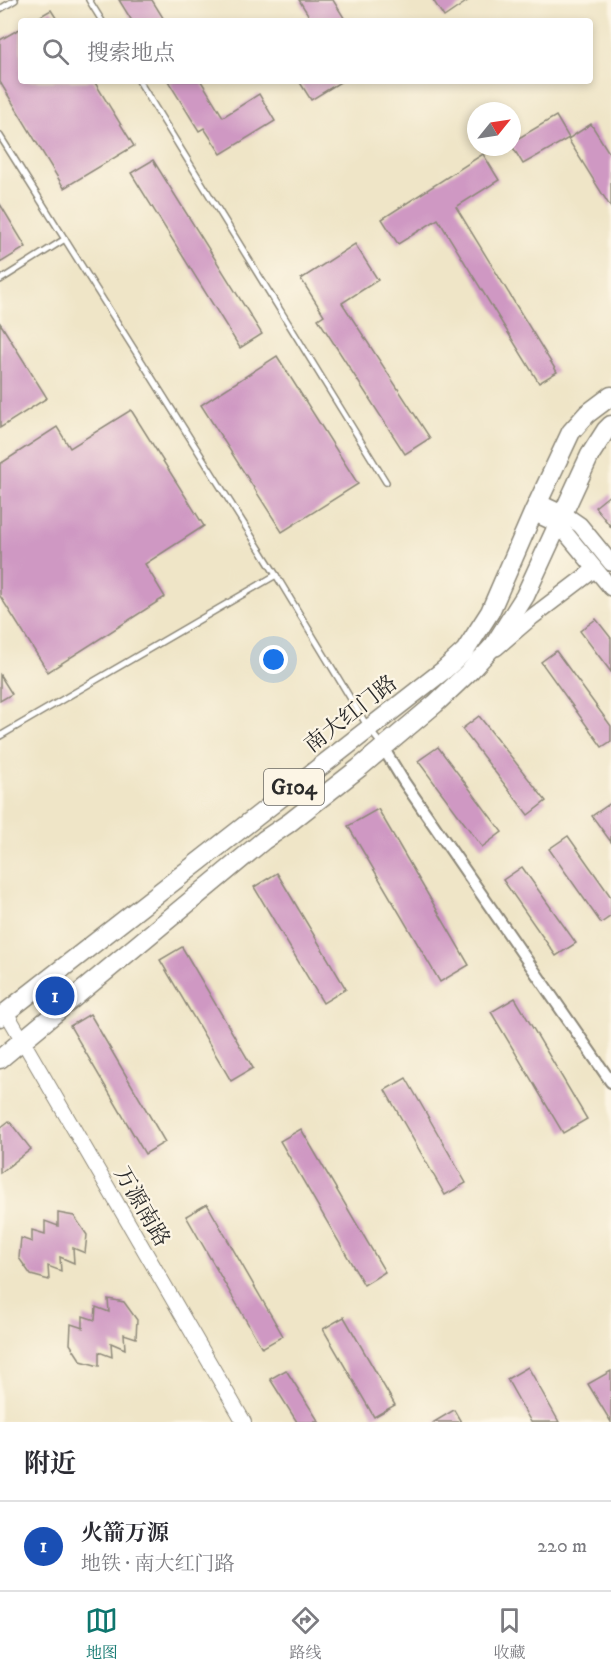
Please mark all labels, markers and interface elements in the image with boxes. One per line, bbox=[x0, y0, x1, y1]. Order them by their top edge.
search box bbox=[18, 18, 593, 84]
icon: search bbox=[39, 35, 72, 68]
text: 搜索地点 bbox=[87, 40, 175, 67]
north arrow bbox=[467, 102, 521, 156]
your location bbox=[259, 645, 288, 674]
street label: 南大红门路 bbox=[299, 670, 403, 759]
road number: G104 bbox=[264, 769, 324, 805]
pin: 1 bbox=[36, 974, 74, 1018]
street label: 万源南路 bbox=[108, 1162, 175, 1252]
text: 附近 bbox=[24, 1448, 76, 1481]
text: 火箭万源 bbox=[81, 1520, 169, 1547]
text: 1 bbox=[40, 1534, 47, 1559]
text: 220 m bbox=[537, 1534, 587, 1559]
text: 地铁 · 南大红门路 bbox=[81, 1552, 234, 1577]
tab: 地图 bbox=[85, 1604, 118, 1663]
tab: 路线 bbox=[289, 1604, 322, 1663]
tab: 收藏 bbox=[493, 1604, 526, 1663]

